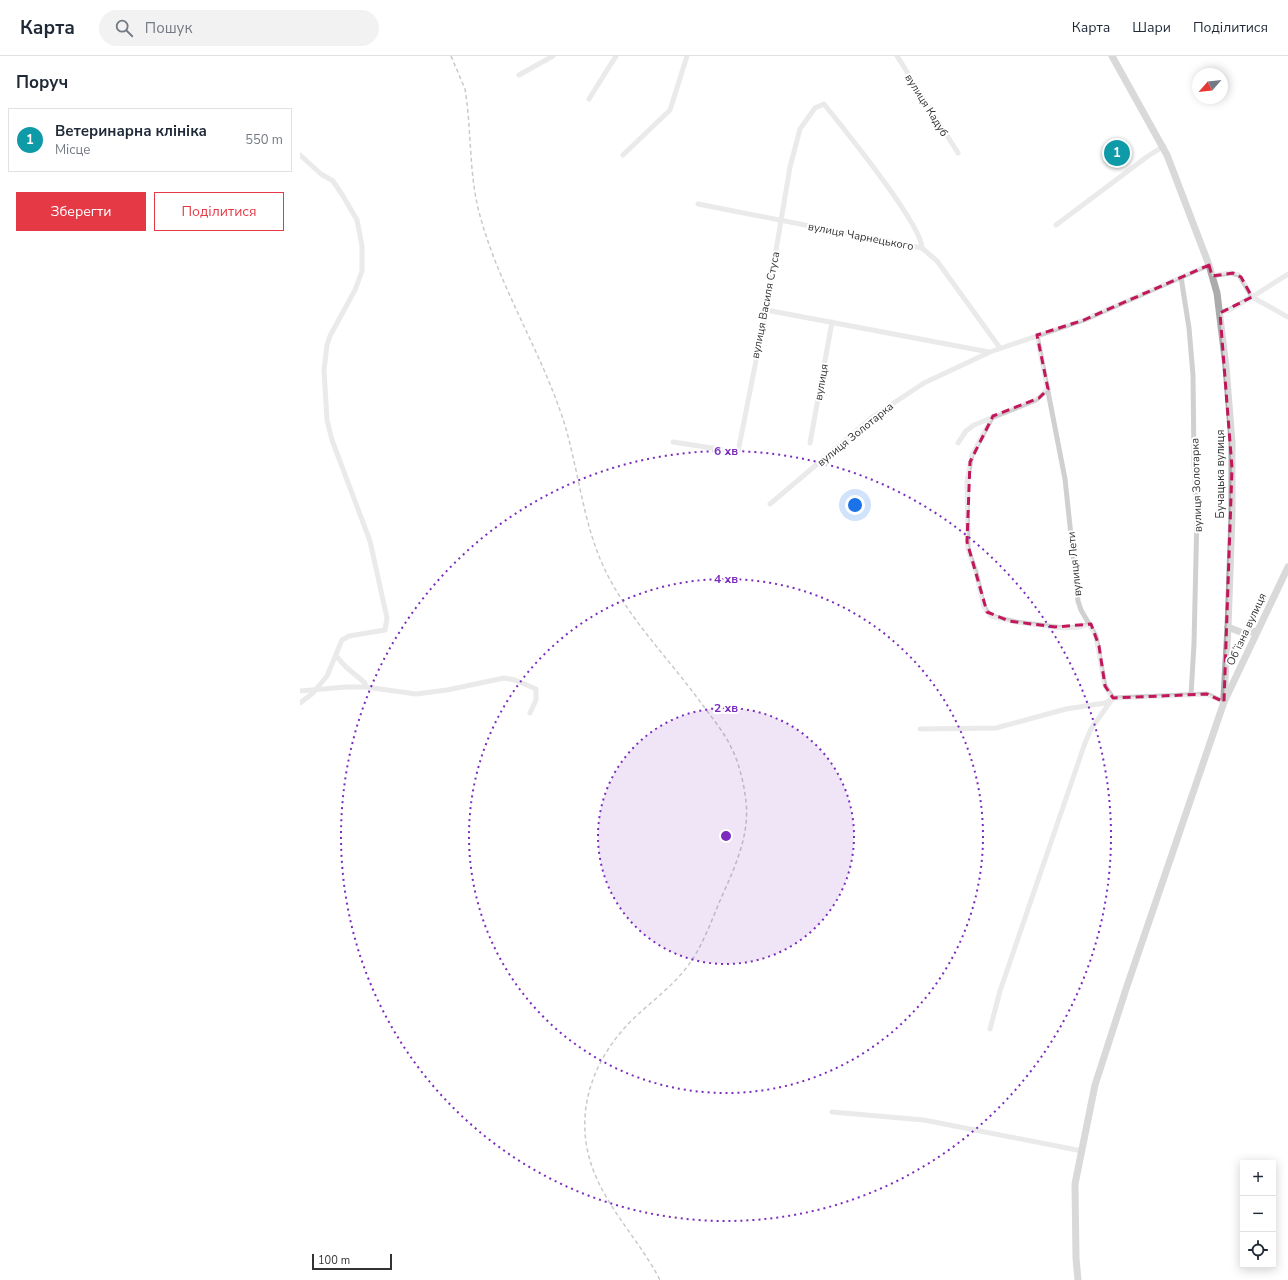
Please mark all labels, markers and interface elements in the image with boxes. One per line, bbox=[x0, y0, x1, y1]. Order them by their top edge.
search box bbox=[99, 10, 379, 46]
text: Карта bbox=[20, 15, 75, 41]
icon: search bbox=[113, 17, 135, 39]
text: Пошук bbox=[145, 18, 192, 38]
text: Карта bbox=[1072, 18, 1110, 37]
text: Шари bbox=[1132, 18, 1171, 37]
text: Поділитися bbox=[1193, 18, 1268, 37]
north arrow bbox=[1192, 68, 1228, 104]
text: Поруч bbox=[16, 71, 68, 94]
street label: вулиця Кадуб bbox=[901, 71, 952, 139]
text: Ветеринарна клініка bbox=[55, 121, 207, 141]
text: 1 bbox=[26, 131, 34, 149]
text: 550 m bbox=[245, 131, 283, 149]
pin: 1 bbox=[1104, 138, 1130, 168]
text: Місце bbox=[55, 141, 90, 159]
button: Зберегти bbox=[16, 192, 146, 231]
button: Поділитися bbox=[154, 192, 284, 231]
street label: вулиця Чарнецького bbox=[807, 219, 915, 254]
street label: вулиця Василя Стуса bbox=[748, 250, 783, 360]
street label: вулиця bbox=[811, 363, 832, 401]
street label: вулиця Золотарка bbox=[814, 399, 897, 470]
street label: Бучацька вулиця bbox=[1213, 430, 1228, 518]
street label: вулиця Золотарка bbox=[1187, 438, 1206, 532]
text: 6 хв bbox=[714, 443, 738, 459]
your location bbox=[845, 495, 865, 515]
street label: вулиця Лети bbox=[1064, 531, 1085, 597]
text: 4 хв bbox=[714, 571, 738, 587]
street label: Обʼїзна вулиця bbox=[1223, 591, 1270, 668]
text: 2 хв bbox=[714, 700, 738, 716]
centre of rings bbox=[719, 829, 733, 843]
map controls bbox=[1240, 1160, 1276, 1268]
button: + bbox=[1240, 1160, 1276, 1196]
button: − bbox=[1240, 1196, 1276, 1232]
button: locate bbox=[1240, 1232, 1276, 1268]
scale bar bbox=[312, 1252, 392, 1271]
text: 100 m bbox=[318, 1253, 350, 1268]

